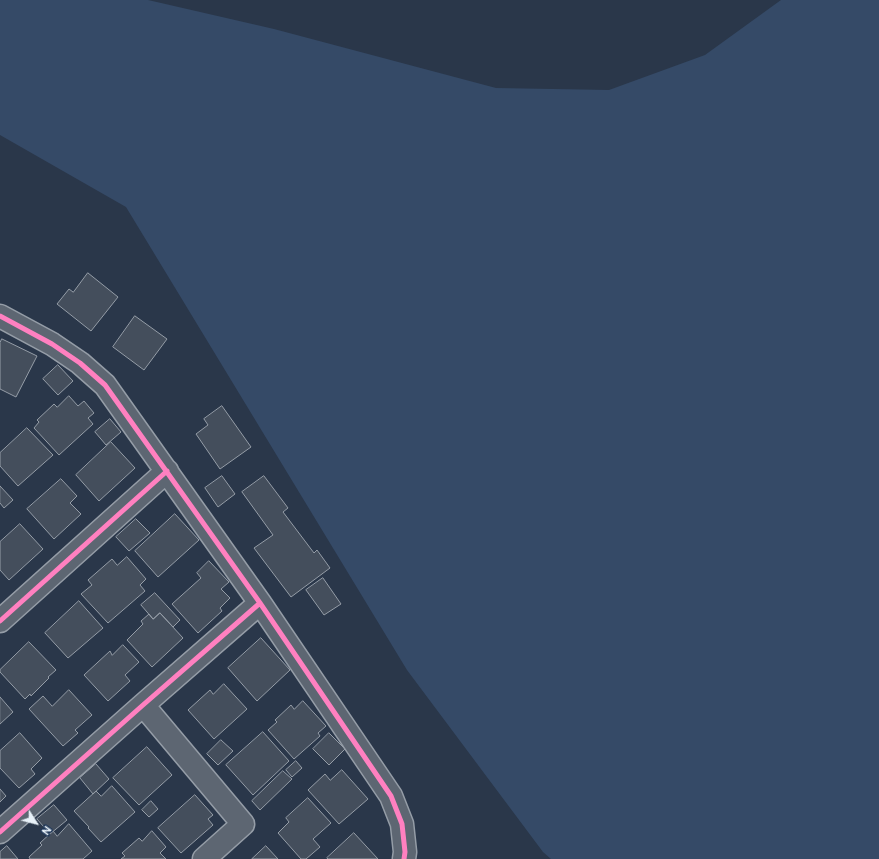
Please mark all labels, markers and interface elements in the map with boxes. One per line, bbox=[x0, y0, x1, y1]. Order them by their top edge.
north arrow bbox=[16, 803, 56, 843]
text: N bbox=[38, 823, 54, 838]

